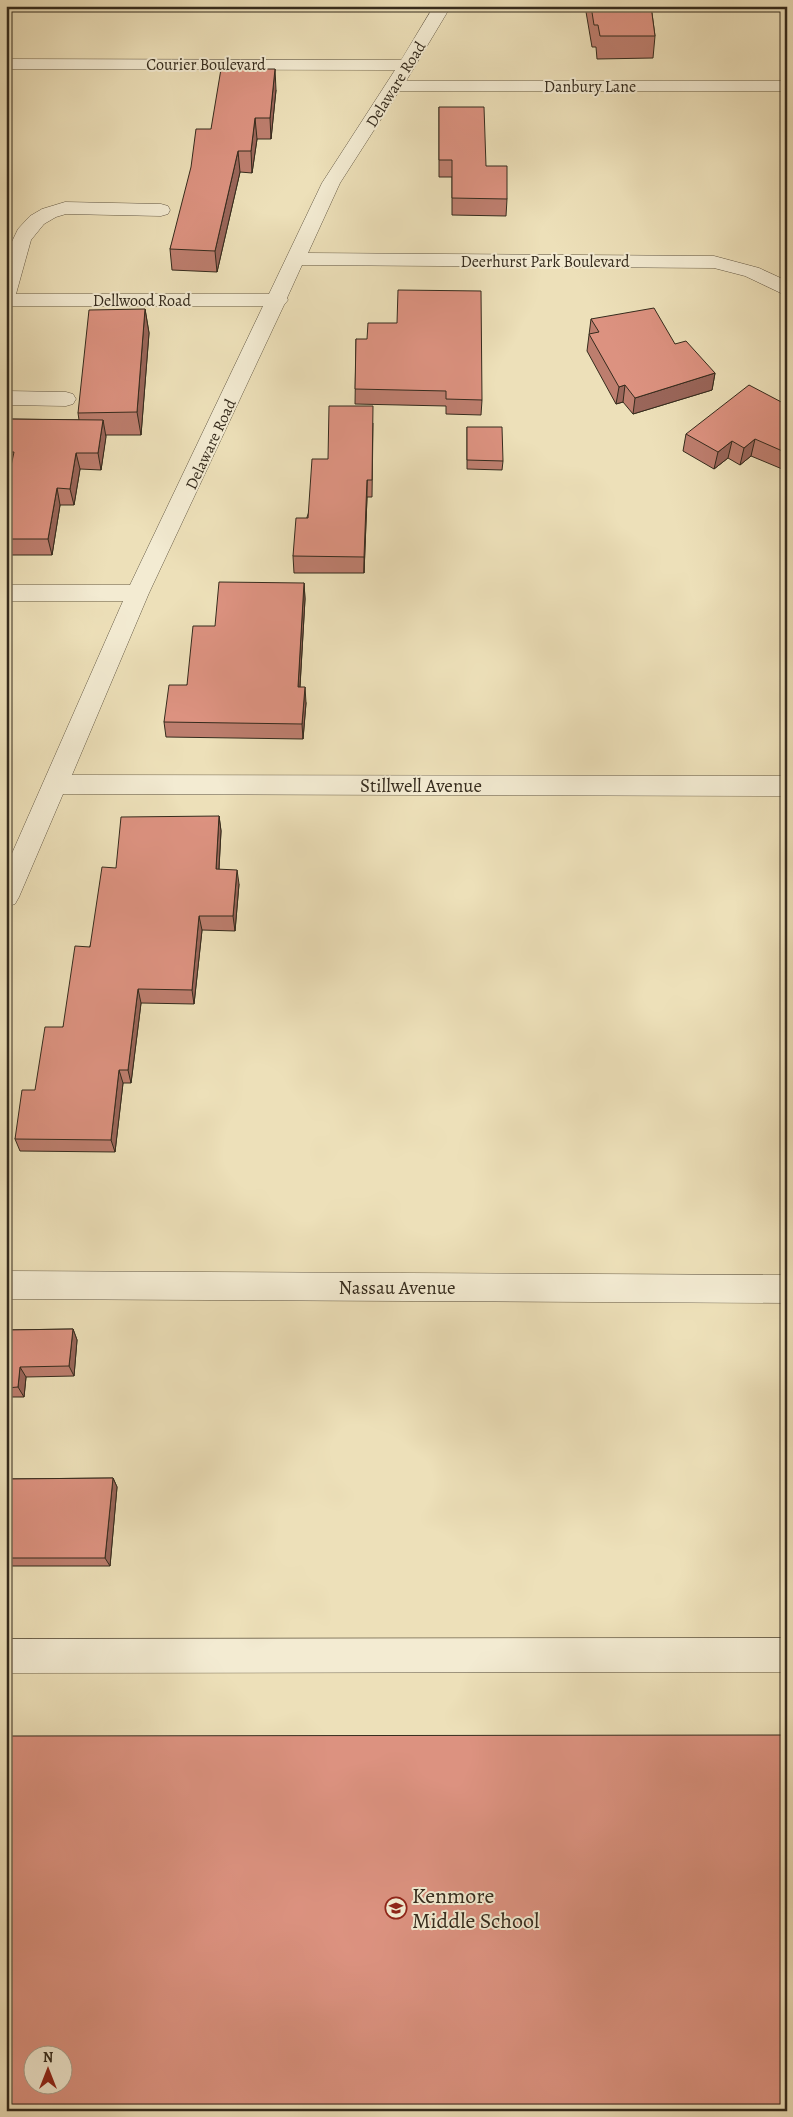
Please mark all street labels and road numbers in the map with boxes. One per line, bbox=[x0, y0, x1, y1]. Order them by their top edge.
street label: Delaware Road bbox=[361, 37, 431, 132]
street label: Courier Boulevard bbox=[146, 54, 266, 76]
street label: Danbury Lane bbox=[544, 76, 636, 98]
street label: Deerhurst Park Boulevard bbox=[460, 251, 630, 273]
street label: Dellwood Road bbox=[93, 290, 192, 312]
street label: Delaware Road bbox=[180, 395, 242, 493]
street label: Stillwell Avenue bbox=[360, 773, 482, 799]
street label: Nassau Avenue bbox=[339, 1275, 455, 1301]

